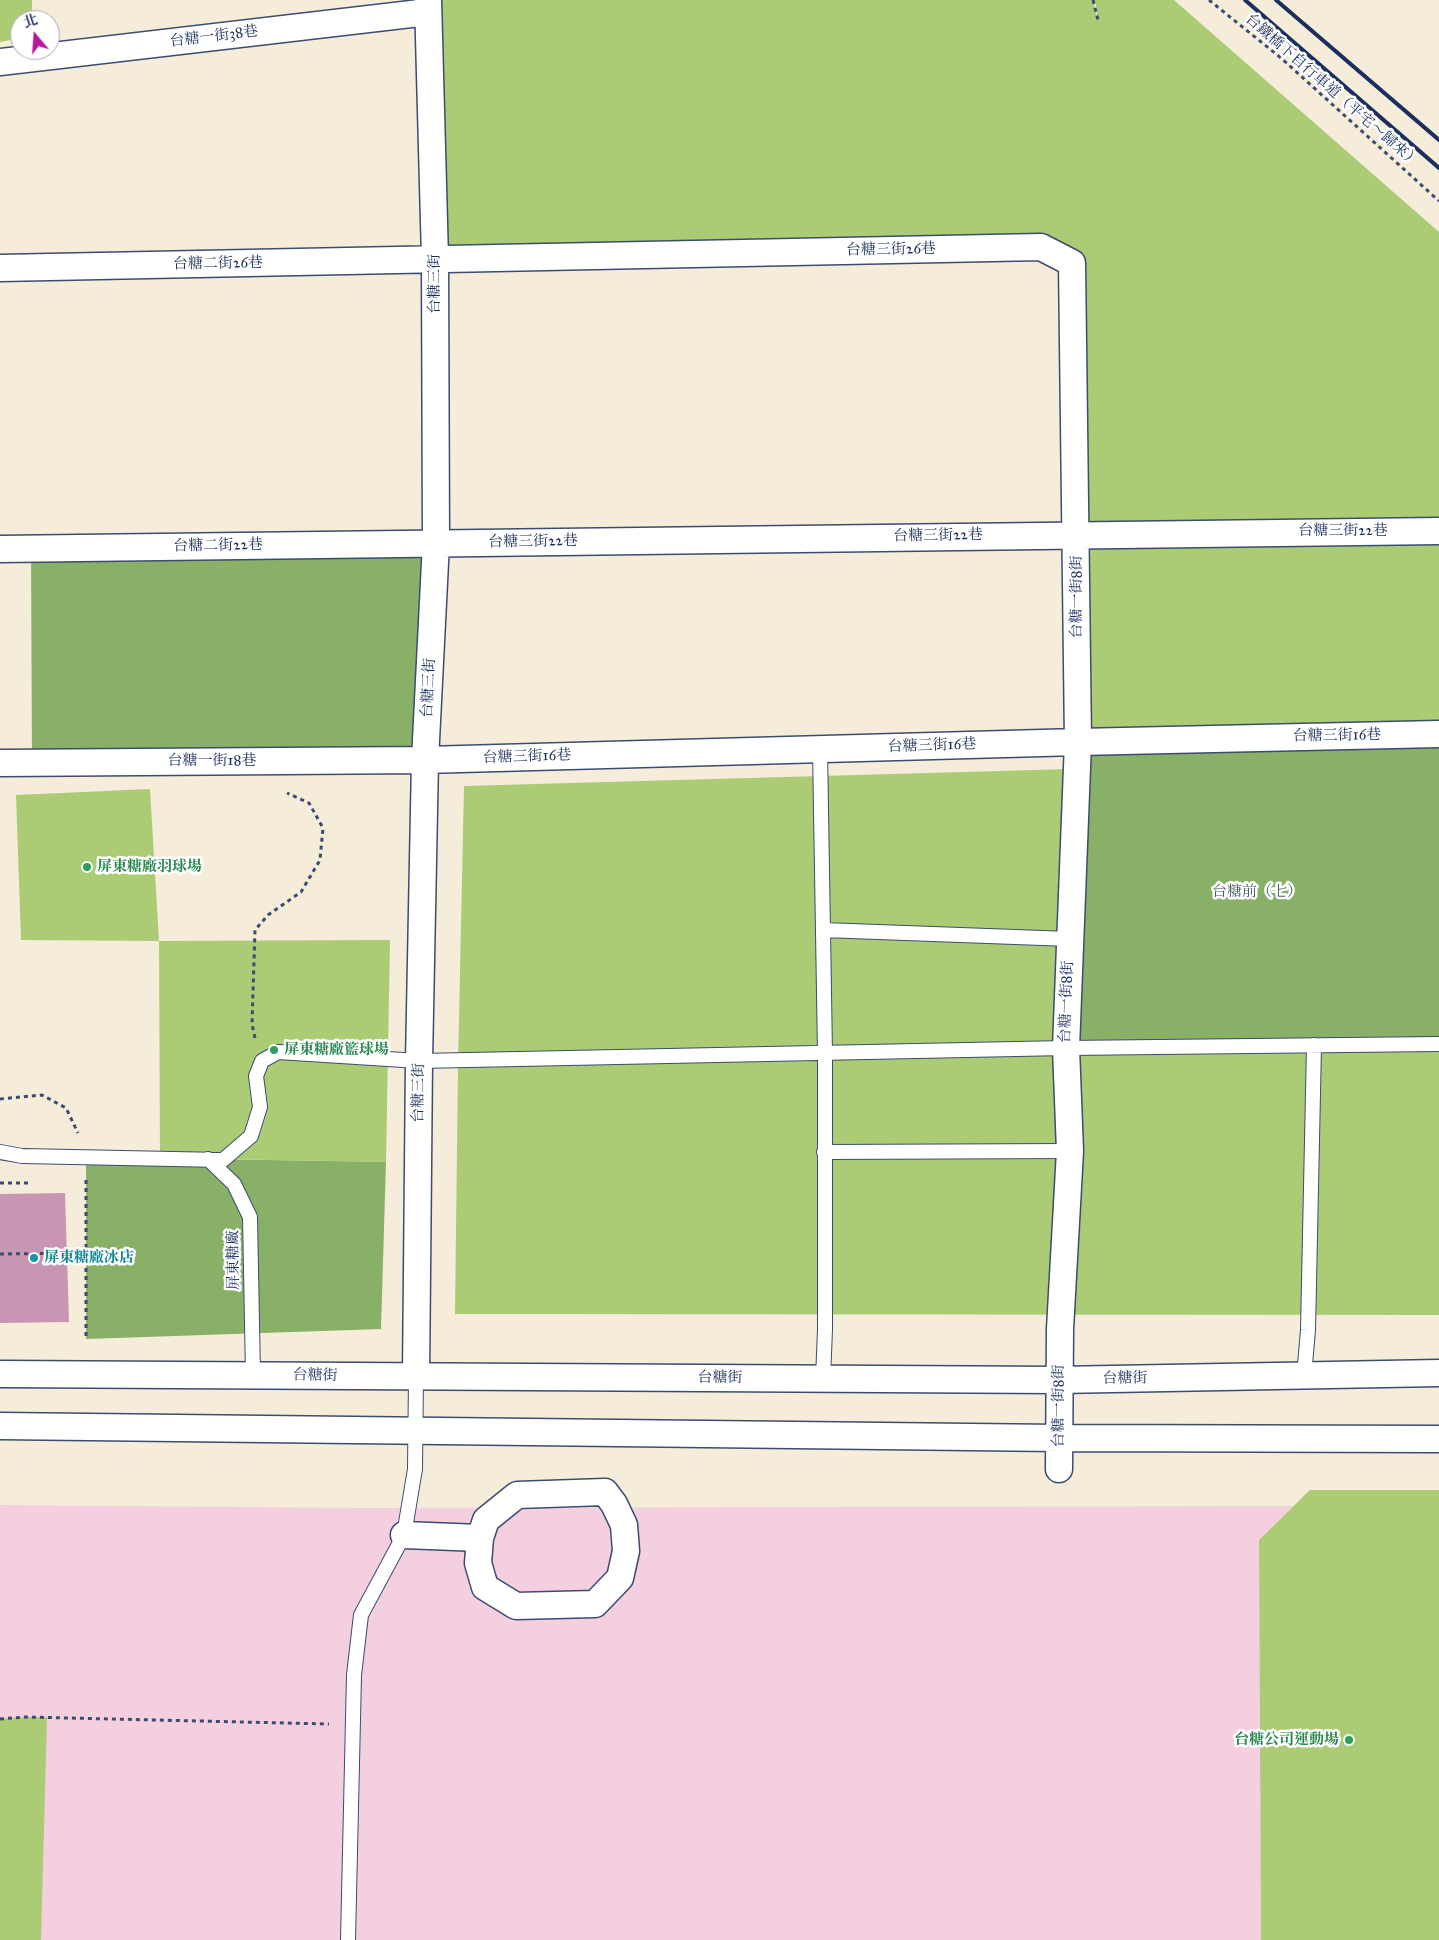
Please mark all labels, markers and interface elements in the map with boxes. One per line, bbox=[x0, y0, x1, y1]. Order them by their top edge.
north arrow bbox=[10, 10, 60, 60]
street label: 台鐵橋下自行車道（平宅～歸來） bbox=[1241, 10, 1423, 172]
text: 北 bbox=[21, 11, 40, 31]
street label: 台糖一街38巷 bbox=[169, 23, 259, 51]
street label: 台糖三街26巷 bbox=[846, 240, 936, 260]
street label: 台糖二街26巷 bbox=[173, 254, 263, 274]
street label: 台糖三街 bbox=[426, 254, 444, 314]
street label: 台糖三街22巷 bbox=[1298, 522, 1388, 540]
street label: 台糖三街22巷 bbox=[893, 526, 983, 546]
street label: 台糖三街22巷 bbox=[488, 532, 578, 552]
street label: 台糖二街22巷 bbox=[173, 536, 263, 556]
street label: 台糖一街8街 bbox=[1068, 556, 1086, 638]
street label: 台糖三街 bbox=[418, 658, 440, 718]
street label: 台糖三街16巷 bbox=[1293, 726, 1381, 746]
street label: 台糖三街16巷 bbox=[887, 735, 977, 757]
street label: 台糖三街16巷 bbox=[482, 746, 572, 768]
street label: 台糖一街18巷 bbox=[168, 752, 256, 770]
place label: 屏東糖廠羽球場 bbox=[97, 858, 202, 876]
marker: 屏東糖廠羽球場 bbox=[81, 861, 93, 873]
park label: 台糖前（七） bbox=[1212, 883, 1302, 901]
street label: 台糖一街8街 bbox=[1057, 960, 1077, 1044]
place label: 屏東糖廠籃球場 bbox=[284, 1041, 389, 1059]
marker: 屏東糖廠籃球場 bbox=[268, 1044, 280, 1056]
street label: 台糖三街 bbox=[409, 1063, 429, 1123]
street label: 屏東糖廠 bbox=[224, 1230, 244, 1290]
place label: 屏東糖廠冰店 bbox=[44, 1249, 134, 1267]
marker: 屏東糖廠冰店 bbox=[28, 1252, 40, 1264]
street label: 台糖一街8街 bbox=[1050, 1365, 1068, 1447]
street label: 台糖街 bbox=[292, 1367, 338, 1385]
street label: 台糖街 bbox=[698, 1369, 742, 1387]
street label: 台糖街 bbox=[1102, 1370, 1148, 1388]
place label: 台糖公司運動場 bbox=[1234, 1731, 1339, 1749]
marker: 台糖公司運動場 bbox=[1343, 1734, 1355, 1746]

